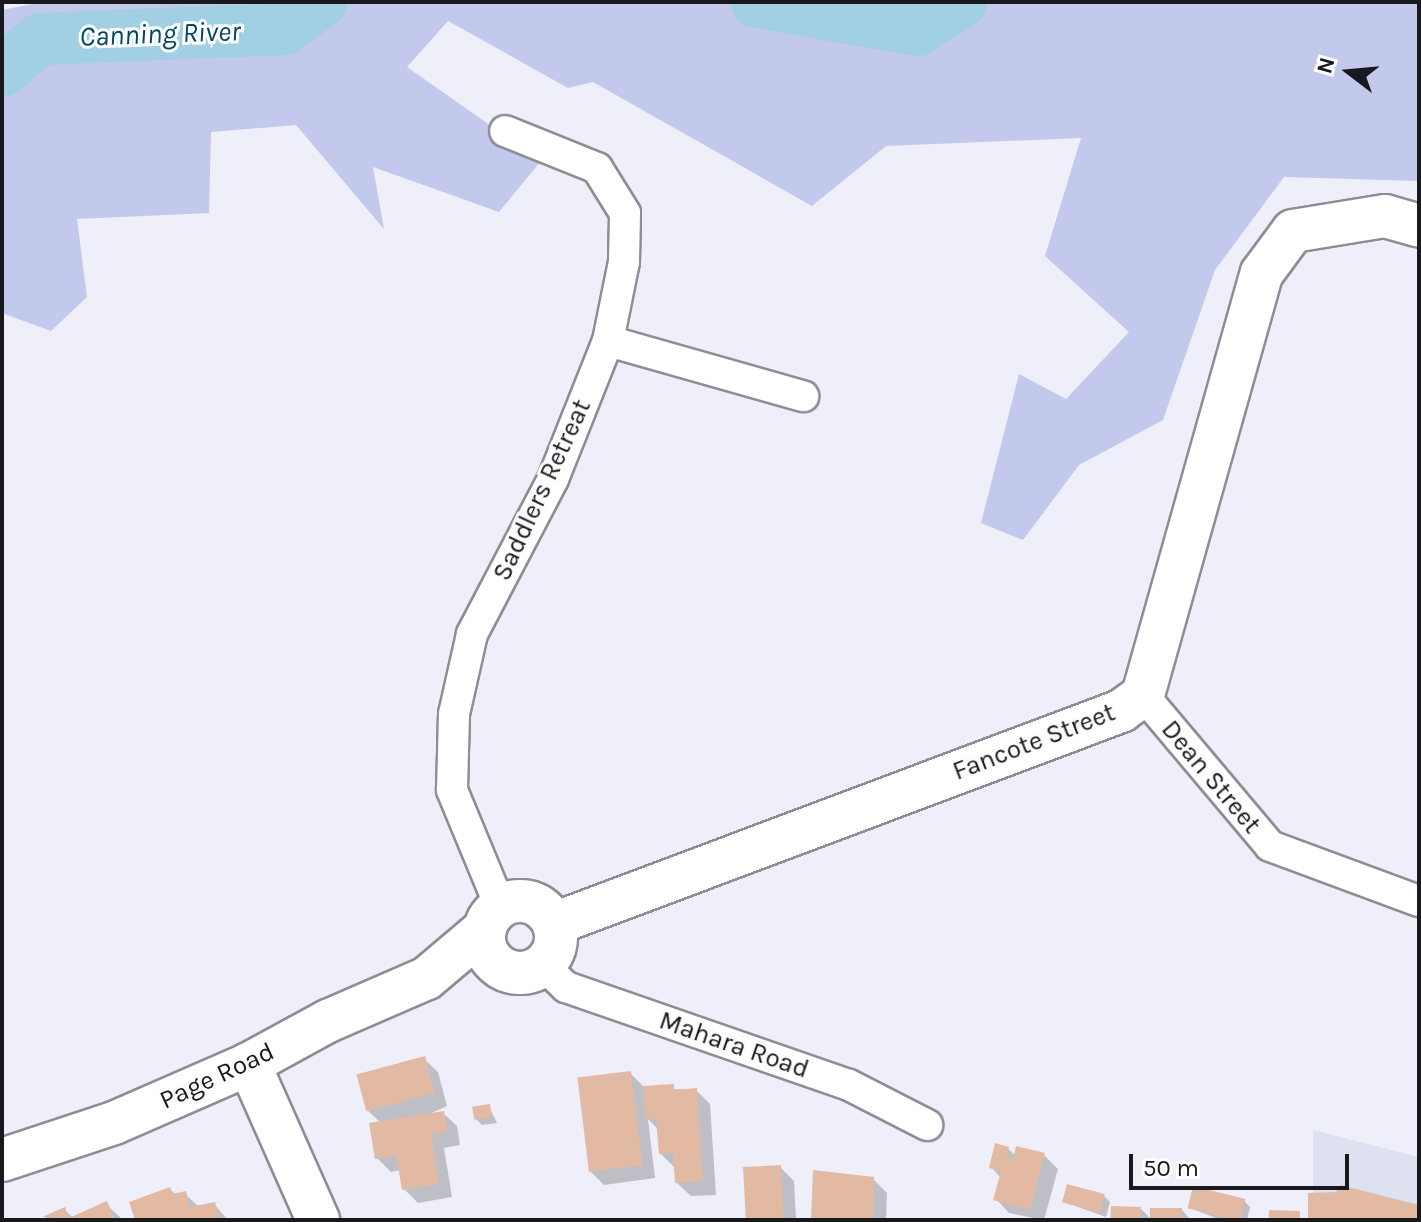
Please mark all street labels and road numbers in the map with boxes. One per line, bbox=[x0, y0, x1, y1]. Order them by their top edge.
street label: Saddlers Retreat bbox=[486, 394, 598, 586]
street label: Fancote Street bbox=[948, 697, 1120, 787]
street label: Dean Street bbox=[1155, 714, 1267, 840]
street label: Mahara Road bbox=[655, 1005, 813, 1085]
street label: Page Road bbox=[155, 1036, 279, 1116]

